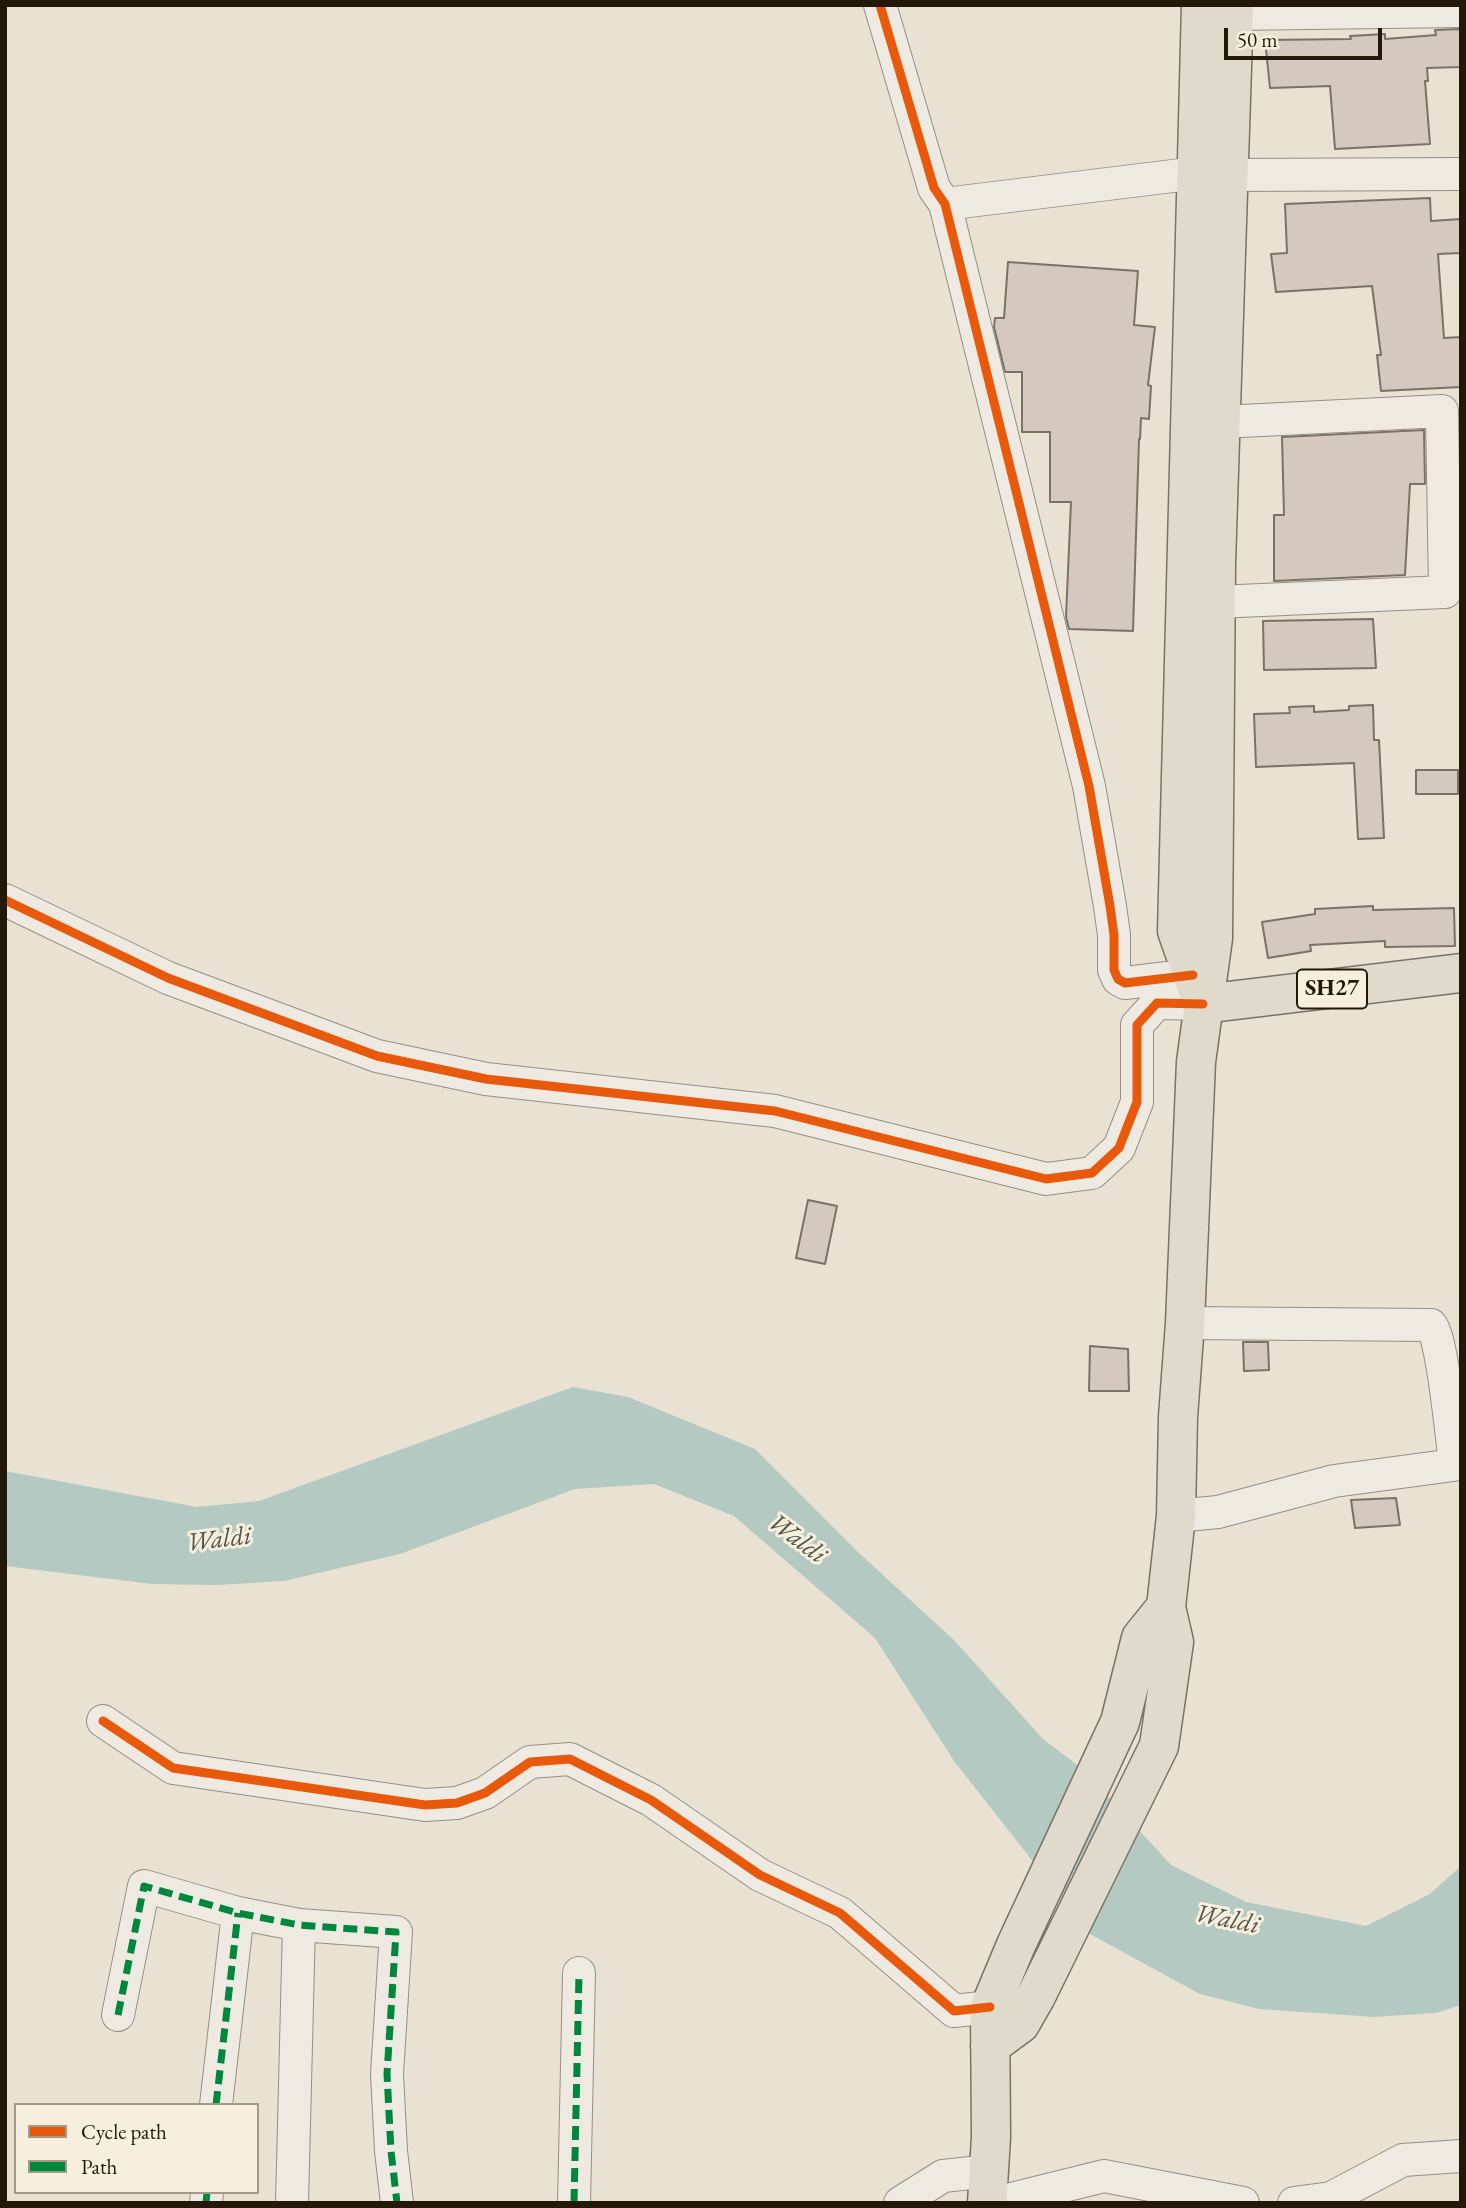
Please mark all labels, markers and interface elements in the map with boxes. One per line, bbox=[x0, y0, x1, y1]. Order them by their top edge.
scale bar bbox=[1228, 14, 1386, 58]
text: 50 m bbox=[1237, 26, 1278, 53]
road number: SH27 bbox=[1297, 970, 1367, 1008]
water label: Waldi bbox=[762, 1507, 832, 1571]
water label: Waldi bbox=[185, 1521, 253, 1559]
water label: Waldi bbox=[1192, 1899, 1262, 1941]
legend bbox=[14, 2103, 259, 2194]
text: Cycle path bbox=[81, 2118, 167, 2145]
text: Path bbox=[81, 2153, 117, 2180]

